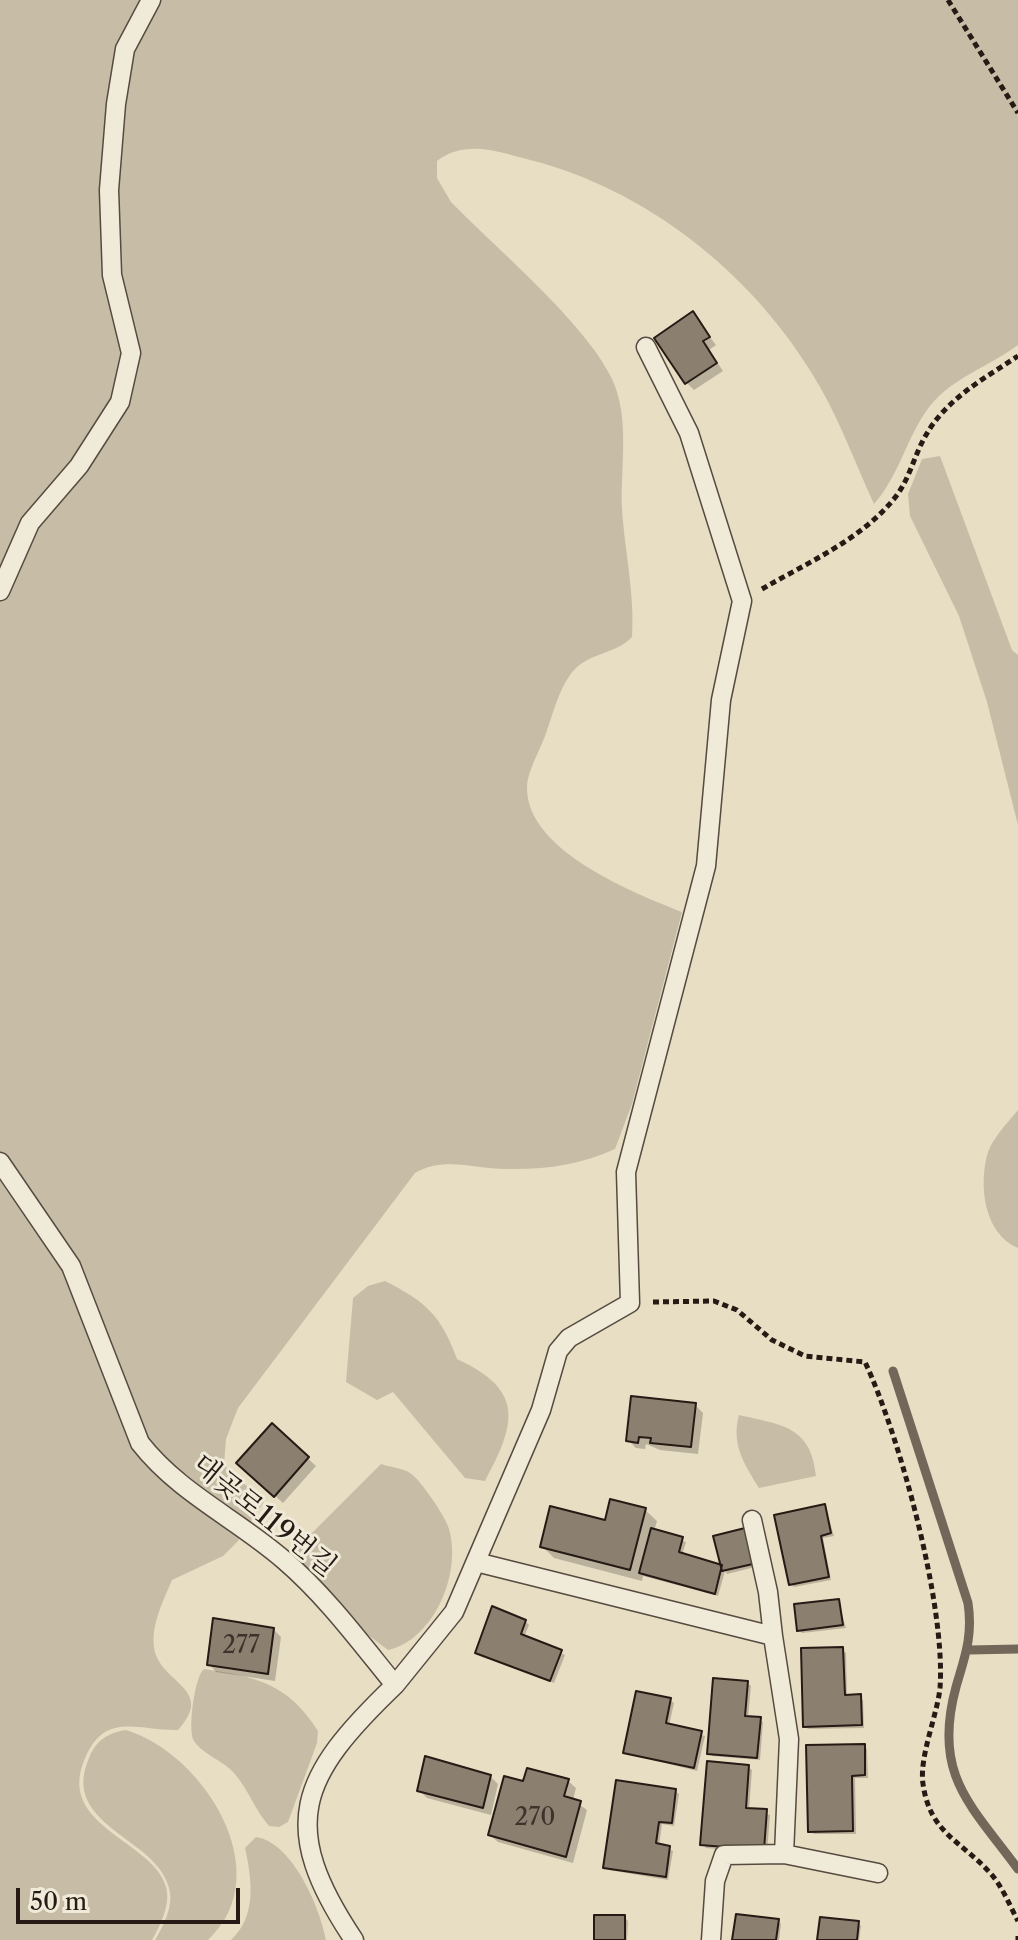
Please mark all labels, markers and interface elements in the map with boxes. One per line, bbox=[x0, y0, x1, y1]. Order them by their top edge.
street label: 대곶로119번길 bbox=[185, 1448, 343, 1584]
house number: 277 bbox=[222, 1632, 260, 1660]
house number: 270 bbox=[515, 1804, 555, 1832]
scale bar bbox=[20, 1872, 244, 1922]
text: 50 m bbox=[30, 1887, 87, 1916]

